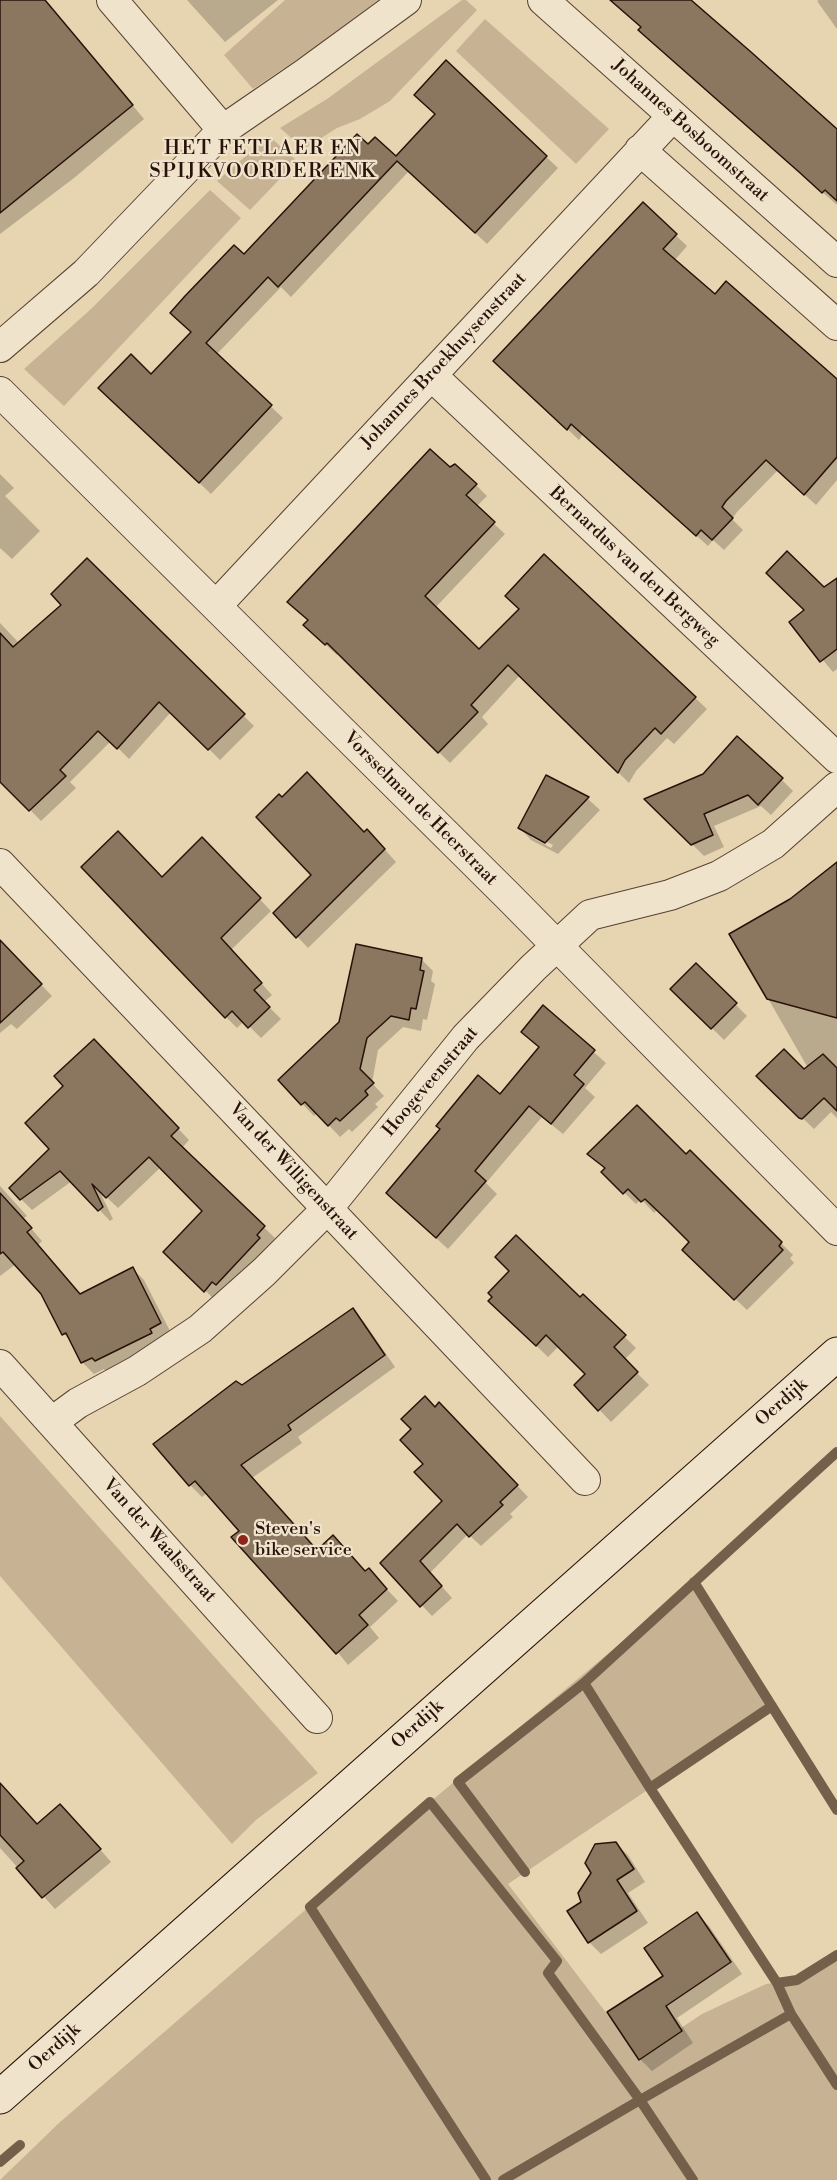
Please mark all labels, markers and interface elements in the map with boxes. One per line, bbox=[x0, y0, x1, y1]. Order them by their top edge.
street label: Johannes Bosboomstraat bbox=[607, 55, 773, 207]
district label: HET FETLAER EN SPIJKVOORDER ENK bbox=[149, 137, 377, 184]
street label: Johannes Broekhuysenstraat bbox=[357, 269, 531, 453]
street label: Bernardus van den Bergweg bbox=[544, 482, 724, 652]
street label: Vorsselman de Heerstraat bbox=[339, 728, 501, 890]
street label: Hoogeveenstraat bbox=[379, 1023, 483, 1141]
street label: Van der Willigenstraat bbox=[224, 1099, 362, 1245]
street label: Oerdijk bbox=[752, 1375, 812, 1431]
street label: Van der Waalsstraat bbox=[98, 1475, 220, 1607]
place label: Steven's bike service bbox=[255, 1519, 352, 1562]
marker: Steven's bike service bbox=[236, 1533, 250, 1547]
street label: Oerdijk bbox=[388, 1696, 448, 1754]
street label: Oerdijk bbox=[25, 2019, 85, 2077]

